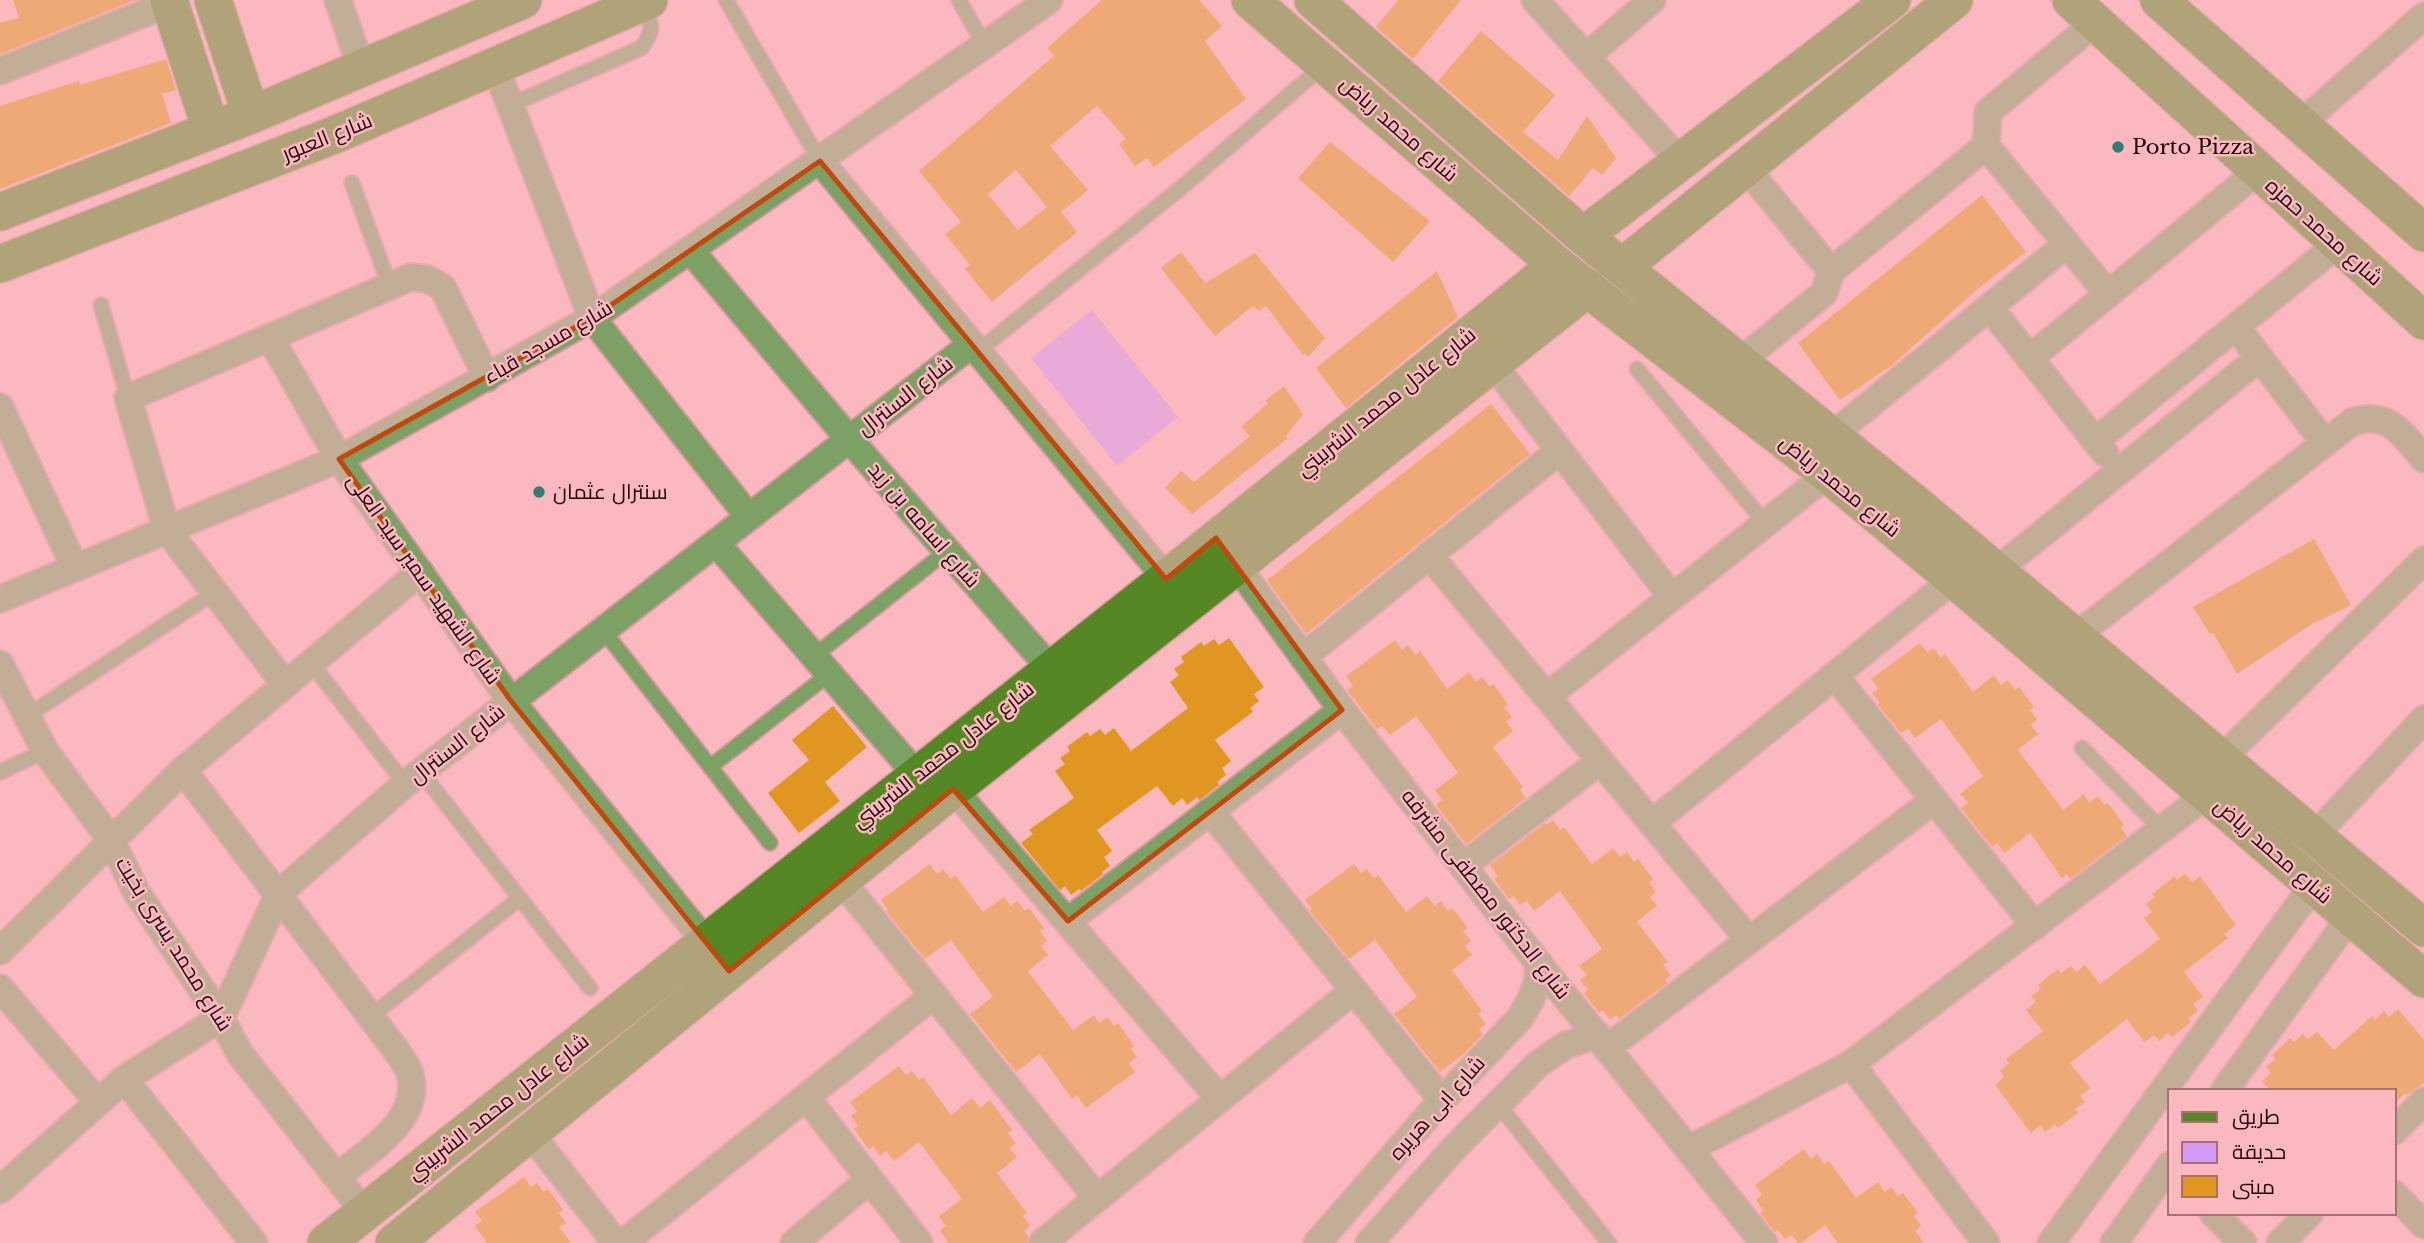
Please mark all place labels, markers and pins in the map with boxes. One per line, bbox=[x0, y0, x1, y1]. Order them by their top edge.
place label: Porto Pizza bbox=[2132, 134, 2254, 160]
marker: Porto Pizza bbox=[2110, 139, 2126, 155]
place label: سنترال عثمان bbox=[553, 479, 668, 505]
marker: سنترال عثمان bbox=[531, 484, 547, 500]

